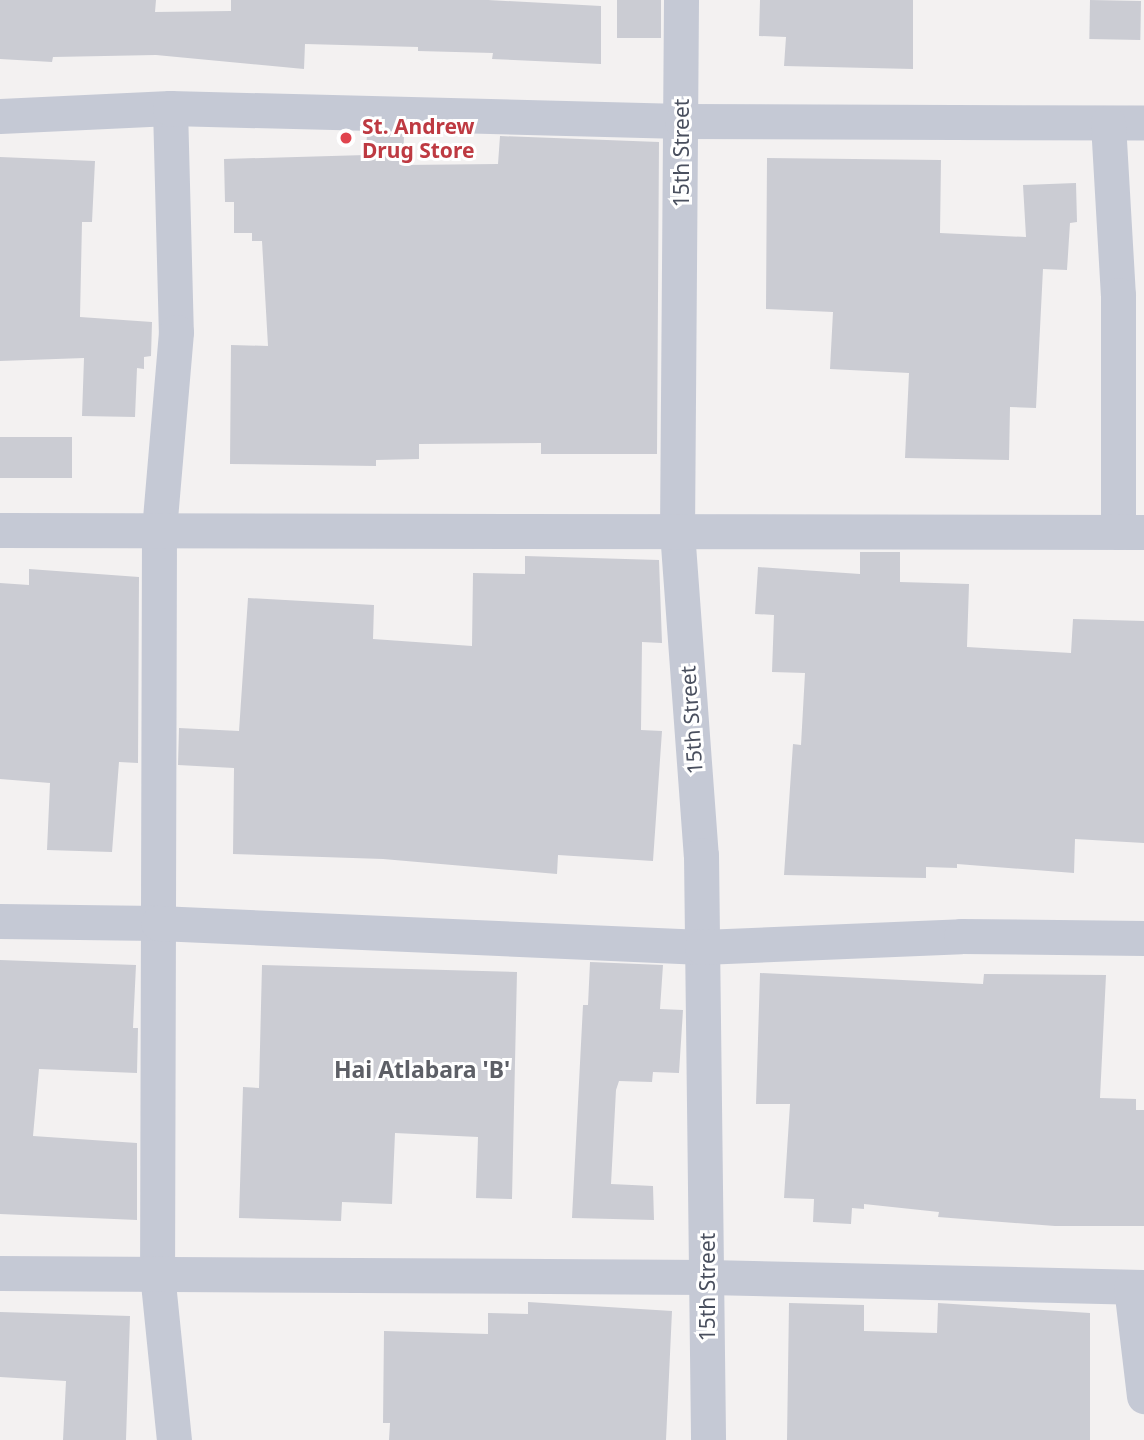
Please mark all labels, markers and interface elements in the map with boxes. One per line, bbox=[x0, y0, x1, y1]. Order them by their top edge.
street label: 15th Street bbox=[668, 99, 694, 207]
place label: St. Andrew Drug Store bbox=[362, 113, 475, 163]
marker: St. Andrew Drug Store bbox=[336, 128, 356, 148]
street label: 15th Street bbox=[675, 665, 707, 775]
district label: Hai Atlabara 'B' bbox=[334, 1055, 510, 1083]
street label: 15th Street bbox=[694, 1233, 720, 1341]

